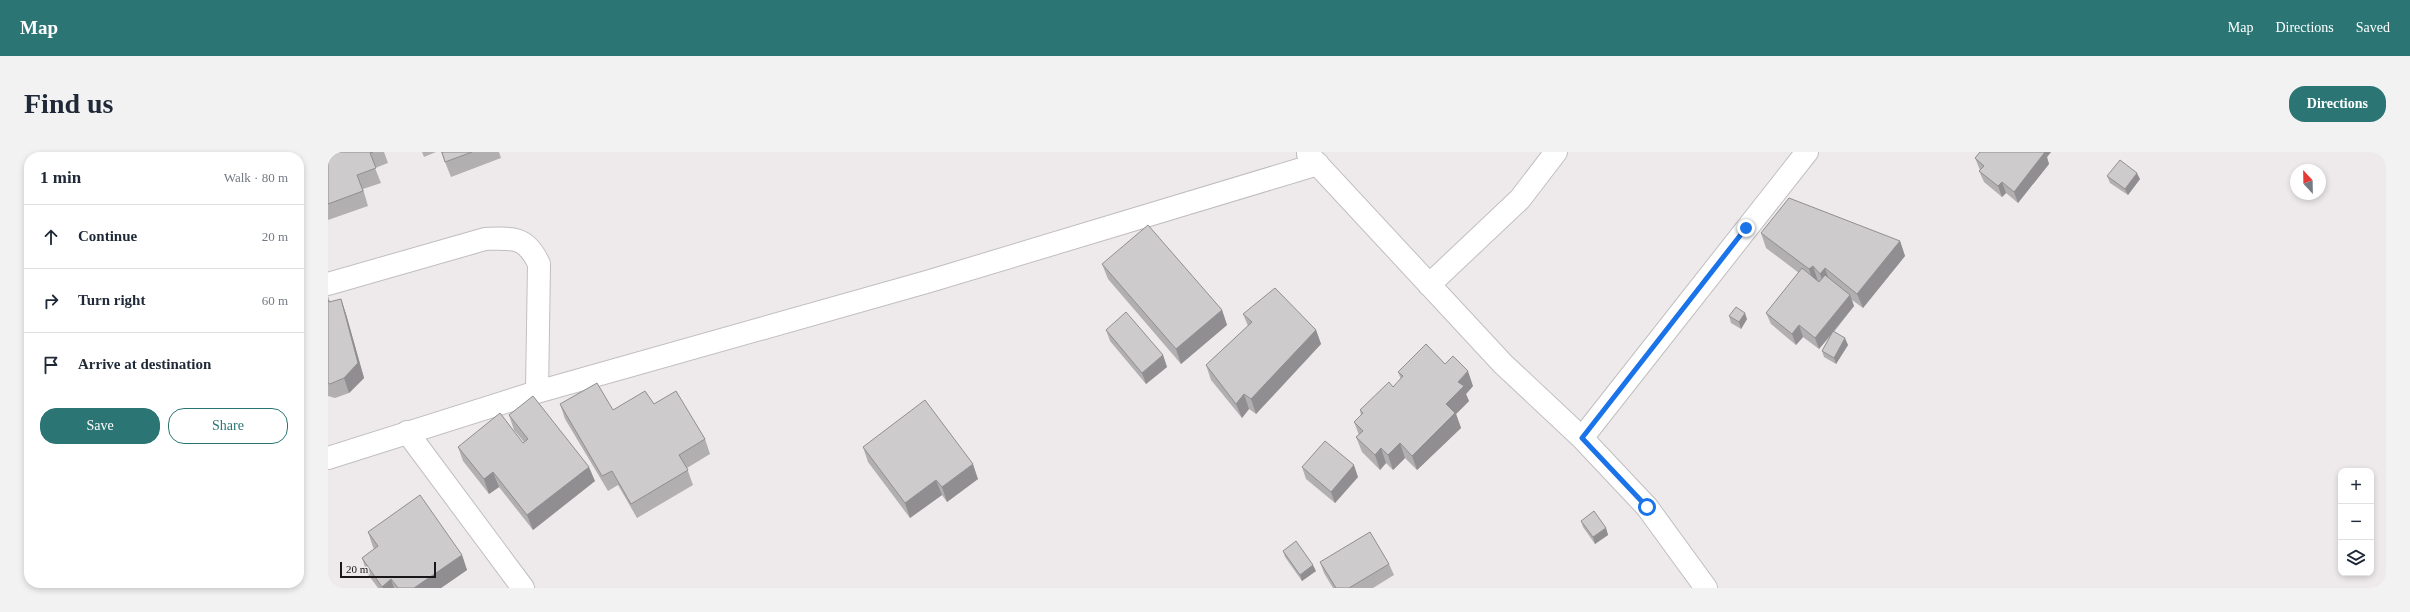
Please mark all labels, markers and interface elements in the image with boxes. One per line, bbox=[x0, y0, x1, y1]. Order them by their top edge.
text: Map bbox=[20, 17, 58, 38]
text: Map bbox=[2228, 20, 2253, 35]
text: Directions bbox=[2275, 20, 2334, 35]
text: Saved bbox=[2356, 20, 2390, 35]
button: Directions bbox=[2289, 86, 2386, 122]
text: Find us bbox=[24, 88, 114, 119]
north arrow bbox=[2290, 164, 2326, 200]
text: 1 min bbox=[40, 168, 81, 187]
text: Walk · 80 m bbox=[224, 170, 288, 185]
route end bbox=[1737, 219, 1755, 237]
icon: ahead bbox=[40, 226, 62, 248]
text: Continue bbox=[78, 228, 137, 244]
text: 20 m bbox=[262, 229, 288, 244]
icon: right bbox=[40, 290, 62, 312]
text: Turn right bbox=[78, 292, 145, 308]
text: 60 m bbox=[262, 293, 288, 308]
icon: arrive bbox=[40, 354, 62, 376]
text: Arrive at destination bbox=[78, 356, 211, 372]
button: Save bbox=[40, 408, 160, 444]
button: Share bbox=[168, 408, 288, 444]
map controls bbox=[2338, 468, 2374, 576]
button: + bbox=[2338, 468, 2374, 504]
route start bbox=[1638, 498, 1656, 516]
button: − bbox=[2338, 504, 2374, 540]
button: layers bbox=[2338, 540, 2374, 576]
scale bar bbox=[340, 560, 436, 579]
text: 20 m bbox=[346, 563, 368, 575]

